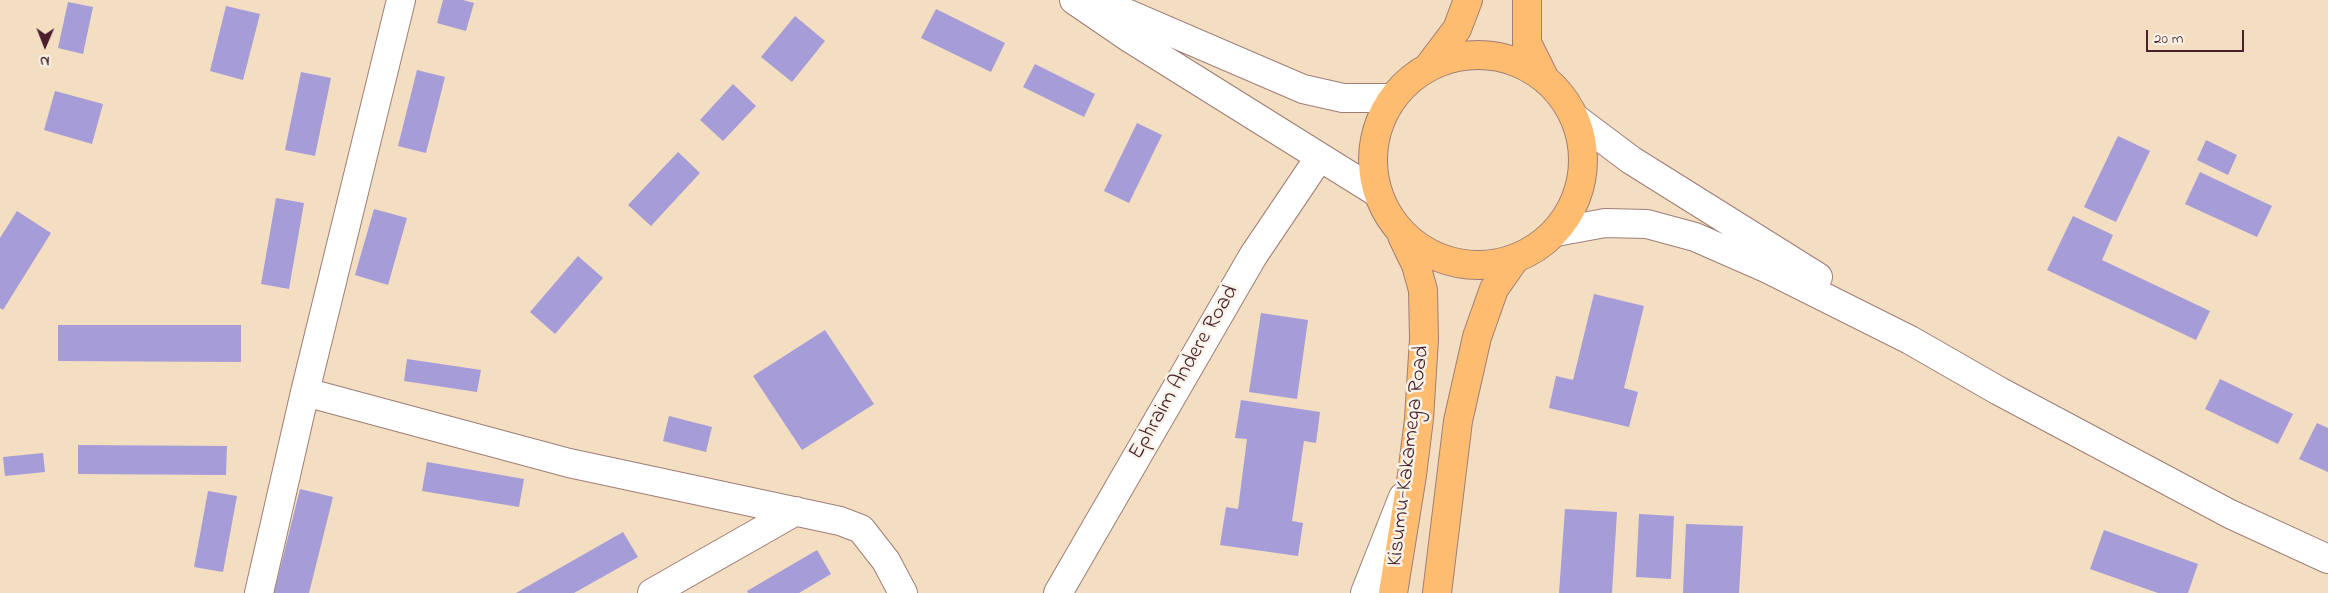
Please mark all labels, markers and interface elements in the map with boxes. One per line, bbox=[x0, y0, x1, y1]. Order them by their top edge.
north arrow bbox=[20, 20, 70, 70]
scale bar bbox=[2148, 20, 2246, 52]
text: 20 m bbox=[2154, 28, 2183, 50]
text: N bbox=[40, 50, 50, 71]
street label: Ephraim Andere Road bbox=[1124, 281, 1246, 465]
street label: Kisumu-Kakamega Road bbox=[1383, 344, 1437, 568]

